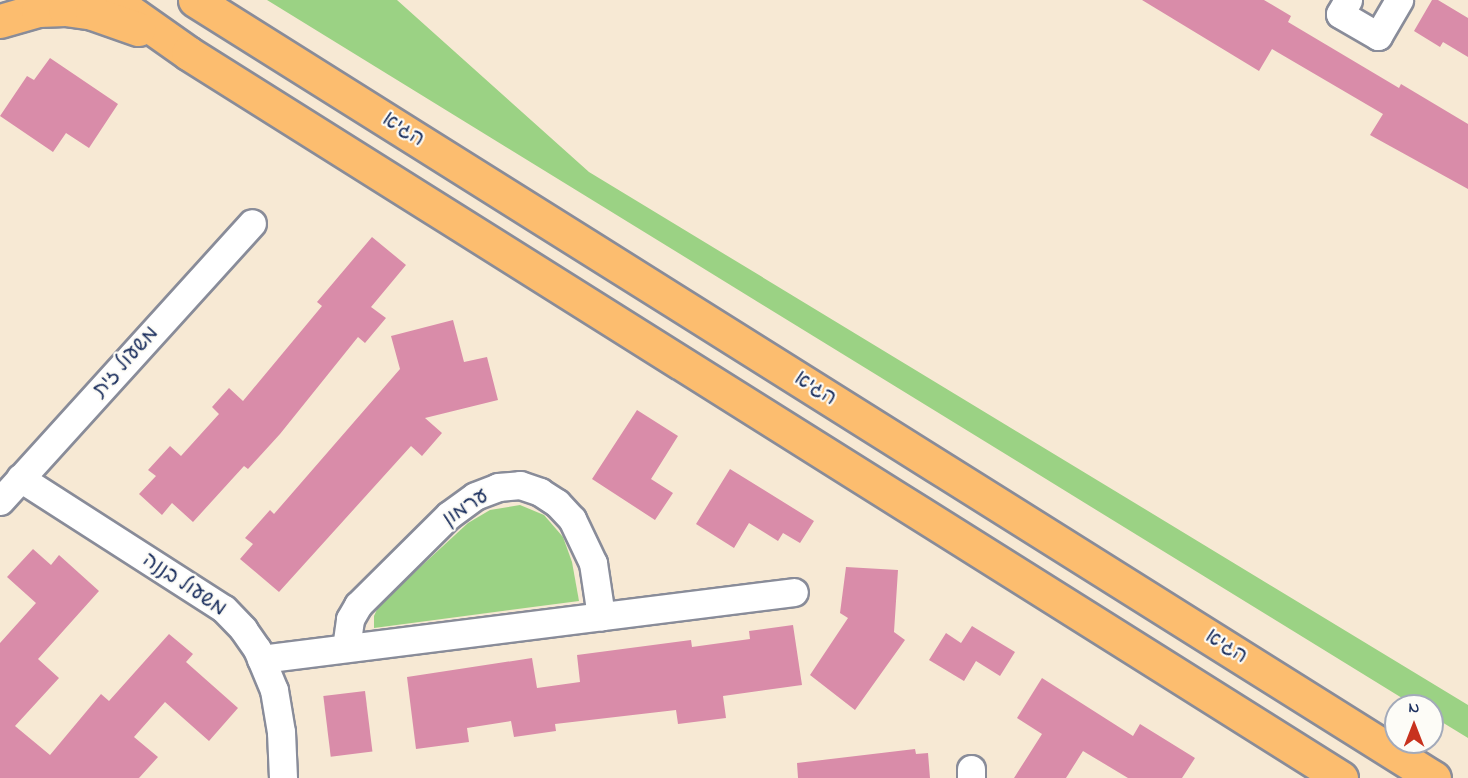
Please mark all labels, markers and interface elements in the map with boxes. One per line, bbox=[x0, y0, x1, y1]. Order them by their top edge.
street label: הגיא bbox=[377, 107, 429, 153]
street label: משעול זית bbox=[88, 321, 164, 403]
street label: הגיא bbox=[789, 366, 841, 412]
street label: ערמון bbox=[438, 484, 494, 532]
street label: משעול בננה bbox=[137, 548, 231, 622]
street label: הגיא bbox=[1200, 624, 1252, 670]
north arrow bbox=[1384, 694, 1444, 754]
text: N bbox=[1409, 696, 1419, 720]

